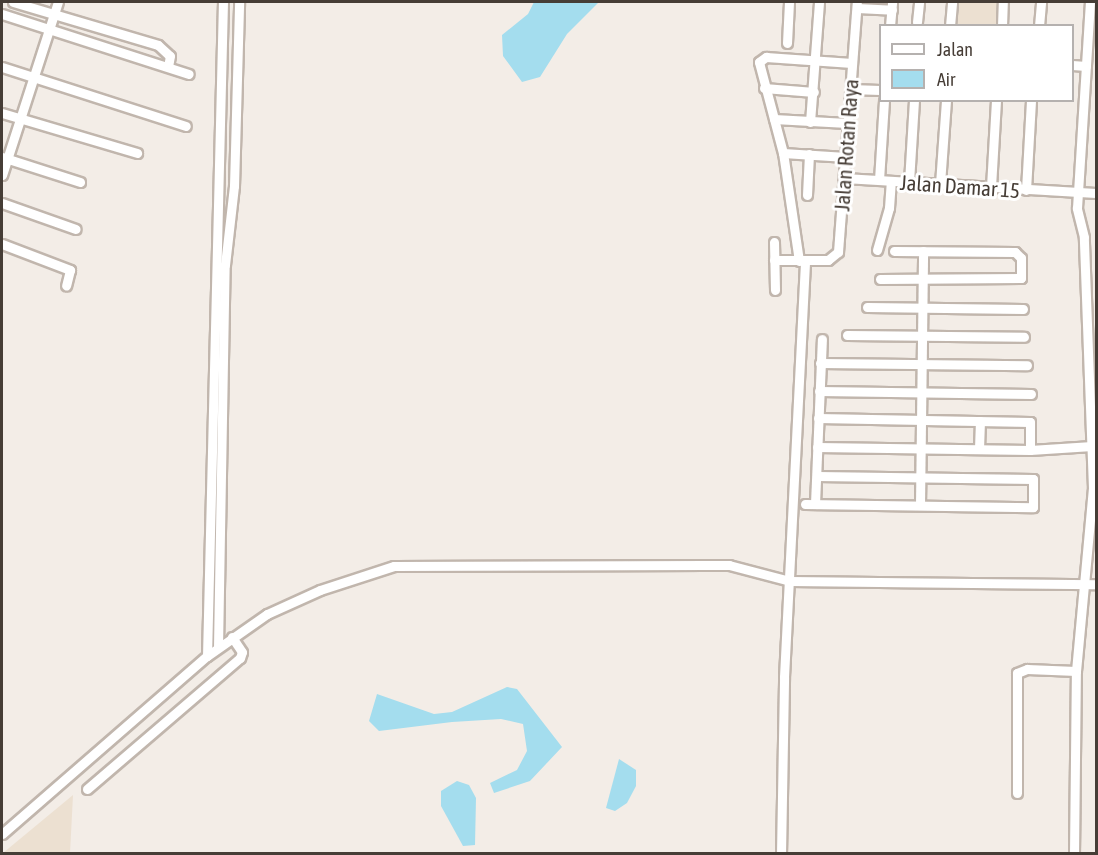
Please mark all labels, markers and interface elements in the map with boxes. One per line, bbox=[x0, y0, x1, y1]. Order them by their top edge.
legend bbox=[879, 24, 1074, 102]
text: Jalan bbox=[937, 39, 973, 60]
text: Air bbox=[937, 69, 955, 90]
street label: Jalan Rotan Raya bbox=[829, 78, 863, 212]
street label: Jalan Damar 15 bbox=[899, 169, 1021, 203]

